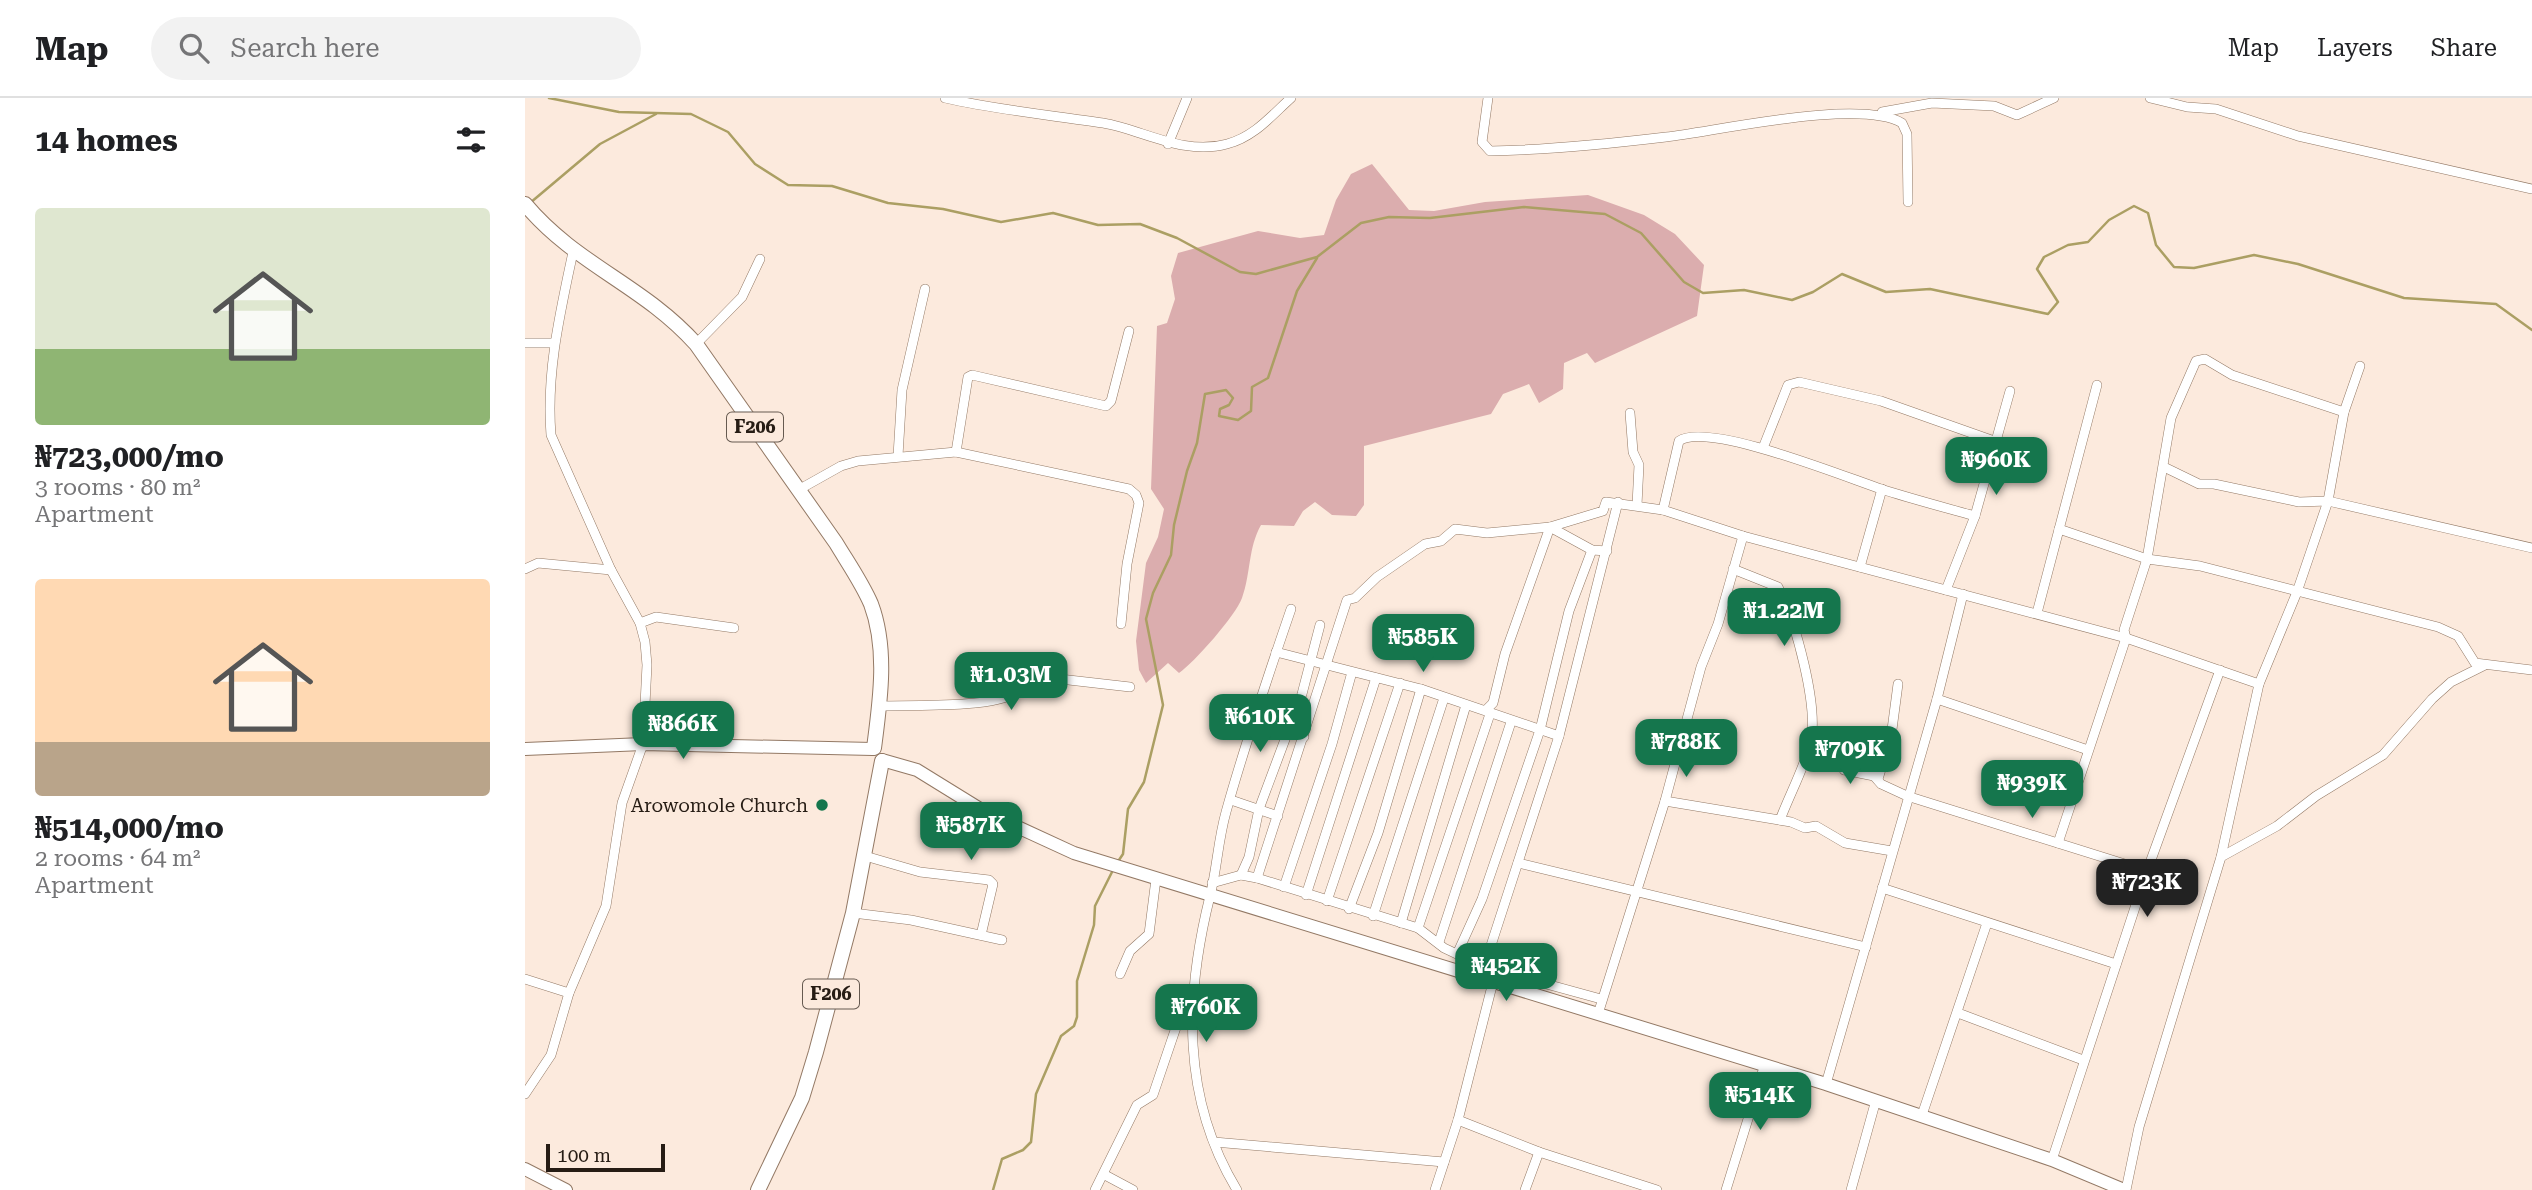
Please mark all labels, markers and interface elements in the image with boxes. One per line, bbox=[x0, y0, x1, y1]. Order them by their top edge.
search box bbox=[151, 17, 641, 80]
text: Map bbox=[35, 29, 109, 68]
icon: search bbox=[175, 29, 213, 67]
text: Search here bbox=[231, 33, 380, 63]
text: Map bbox=[2228, 34, 2279, 62]
text: Layers bbox=[2317, 34, 2393, 62]
text: Share bbox=[2431, 34, 2497, 62]
icon: filters bbox=[452, 121, 490, 159]
text: 14 homes bbox=[35, 123, 178, 158]
icon: home bbox=[200, 253, 326, 379]
road number: F206 bbox=[727, 412, 783, 442]
pin: ₦960K bbox=[1947, 438, 2045, 497]
text: ₦723,000/mo bbox=[35, 439, 224, 474]
text: ₦960K bbox=[1961, 446, 2031, 473]
text: 3 rooms · 80 m² bbox=[35, 474, 201, 501]
text: Apartment bbox=[35, 501, 154, 528]
pin: ₦1.22M bbox=[1727, 588, 1841, 648]
text: ₦1.22M bbox=[1744, 597, 1824, 624]
pin: ₦585K bbox=[1374, 614, 1472, 674]
text: ₦585K bbox=[1388, 623, 1458, 650]
icon: home bbox=[200, 624, 326, 750]
pin: ₦1.03M bbox=[954, 652, 1068, 712]
text: ₦1.03M bbox=[971, 661, 1051, 688]
pin: ₦610K bbox=[1211, 694, 1309, 754]
pin: ₦866K bbox=[634, 702, 732, 761]
text: ₦610K bbox=[1225, 703, 1295, 730]
text: ₦866K bbox=[648, 710, 718, 737]
pin: ₦788K bbox=[1637, 720, 1735, 779]
pin: ₦709K bbox=[1801, 726, 1899, 786]
text: ₦788K bbox=[1651, 728, 1721, 755]
text: ₦709K bbox=[1815, 735, 1885, 762]
pin: ₦939K bbox=[1983, 760, 2081, 820]
text: ₦939K bbox=[1997, 769, 2067, 796]
place label: Arowomole Church bbox=[631, 794, 808, 817]
marker: Arowomole Church bbox=[814, 797, 830, 813]
pin: ₦587K bbox=[922, 802, 1020, 862]
text: ₦514,000/mo bbox=[35, 810, 224, 845]
text: ₦587K bbox=[936, 811, 1006, 838]
text: 2 rooms · 64 m² bbox=[35, 845, 201, 872]
pin: ₦723K bbox=[2098, 860, 2196, 919]
text: ₦723K bbox=[2112, 868, 2182, 895]
text: Apartment bbox=[35, 872, 154, 899]
pin: ₦452K bbox=[1457, 944, 1555, 1003]
text: ₦452K bbox=[1471, 952, 1541, 979]
road number: F206 bbox=[803, 980, 859, 1009]
pin: ₦760K bbox=[1157, 984, 1255, 1044]
text: ₦760K bbox=[1171, 993, 1241, 1020]
pin: ₦514K bbox=[1711, 1072, 1809, 1132]
text: ₦514K bbox=[1725, 1081, 1795, 1108]
scale bar bbox=[546, 1141, 665, 1173]
text: 100 m bbox=[557, 1144, 611, 1167]

